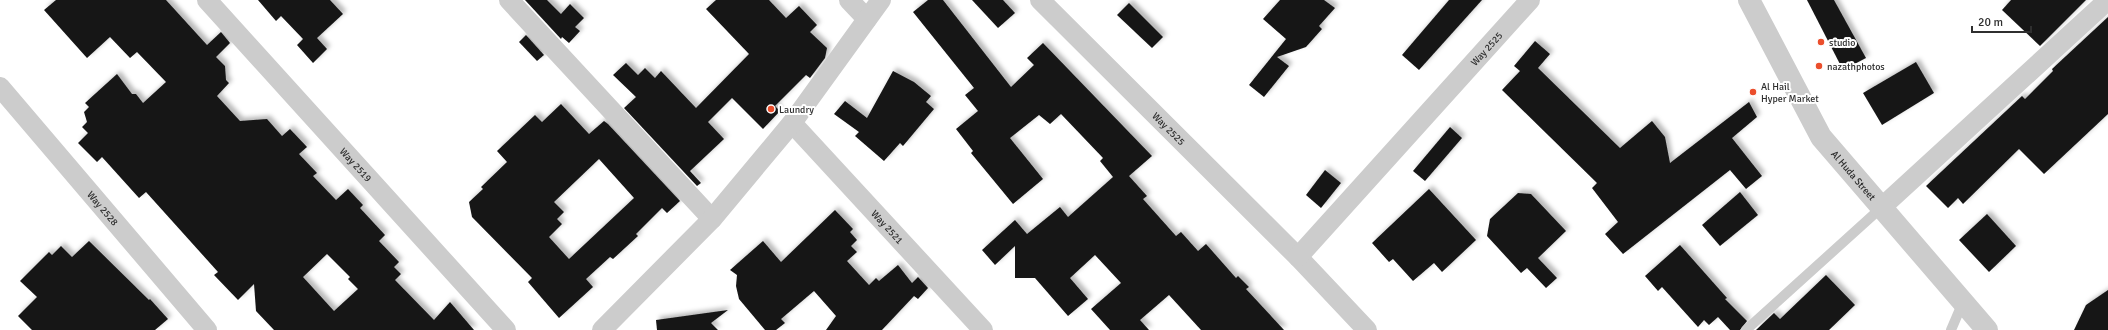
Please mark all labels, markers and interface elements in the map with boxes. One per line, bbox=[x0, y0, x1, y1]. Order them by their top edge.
scale bar bbox=[1972, 8, 2031, 34]
text: 20 m bbox=[1978, 15, 2003, 30]
street label: Way 2525 bbox=[1469, 30, 1505, 69]
marker: studio bbox=[1816, 37, 1826, 47]
place label: studio bbox=[1829, 37, 1856, 49]
marker: nazathphotos bbox=[1814, 61, 1824, 71]
place label: nazathphotos bbox=[1827, 61, 1885, 73]
place label: Al Hail Hyper Market bbox=[1761, 81, 1819, 105]
marker: Al Hail Hyper Market bbox=[1748, 87, 1758, 97]
marker: Laundry bbox=[766, 104, 776, 114]
place label: Laundry bbox=[779, 104, 814, 116]
street label: Way 2525 bbox=[1149, 110, 1187, 148]
street label: Way 2519 bbox=[337, 146, 374, 185]
street label: Al Huda Street bbox=[1828, 148, 1878, 204]
street label: Way 2528 bbox=[84, 189, 120, 228]
street label: Way 2521 bbox=[868, 208, 905, 247]

